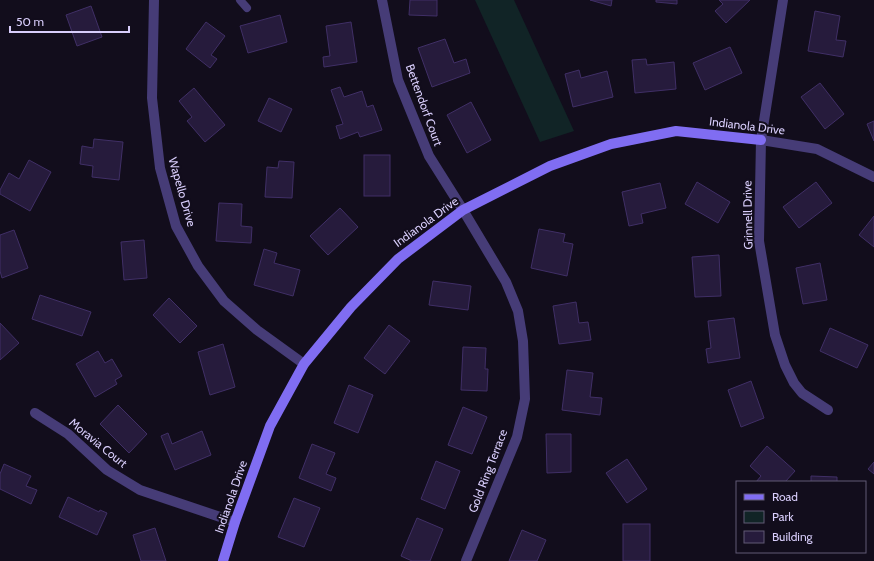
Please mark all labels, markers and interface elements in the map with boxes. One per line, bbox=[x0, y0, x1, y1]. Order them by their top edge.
scale bar bbox=[10, 8, 129, 34]
text: 50 m bbox=[16, 14, 44, 29]
street label: Bettendorf Court bbox=[403, 62, 446, 148]
street label: Indianola Drive bbox=[708, 113, 786, 138]
street label: Wapello Drive bbox=[165, 156, 200, 228]
street label: Grinnell Drive bbox=[739, 180, 756, 250]
street label: Indianola Drive bbox=[390, 193, 461, 250]
street label: Moravia Court bbox=[66, 415, 130, 471]
street label: Gold Ring Terrace bbox=[465, 427, 510, 515]
street label: Indianola Drive bbox=[211, 458, 250, 535]
legend bbox=[736, 481, 866, 553]
text: Road bbox=[772, 489, 798, 504]
text: Park bbox=[772, 509, 794, 524]
text: Building bbox=[772, 529, 814, 544]

